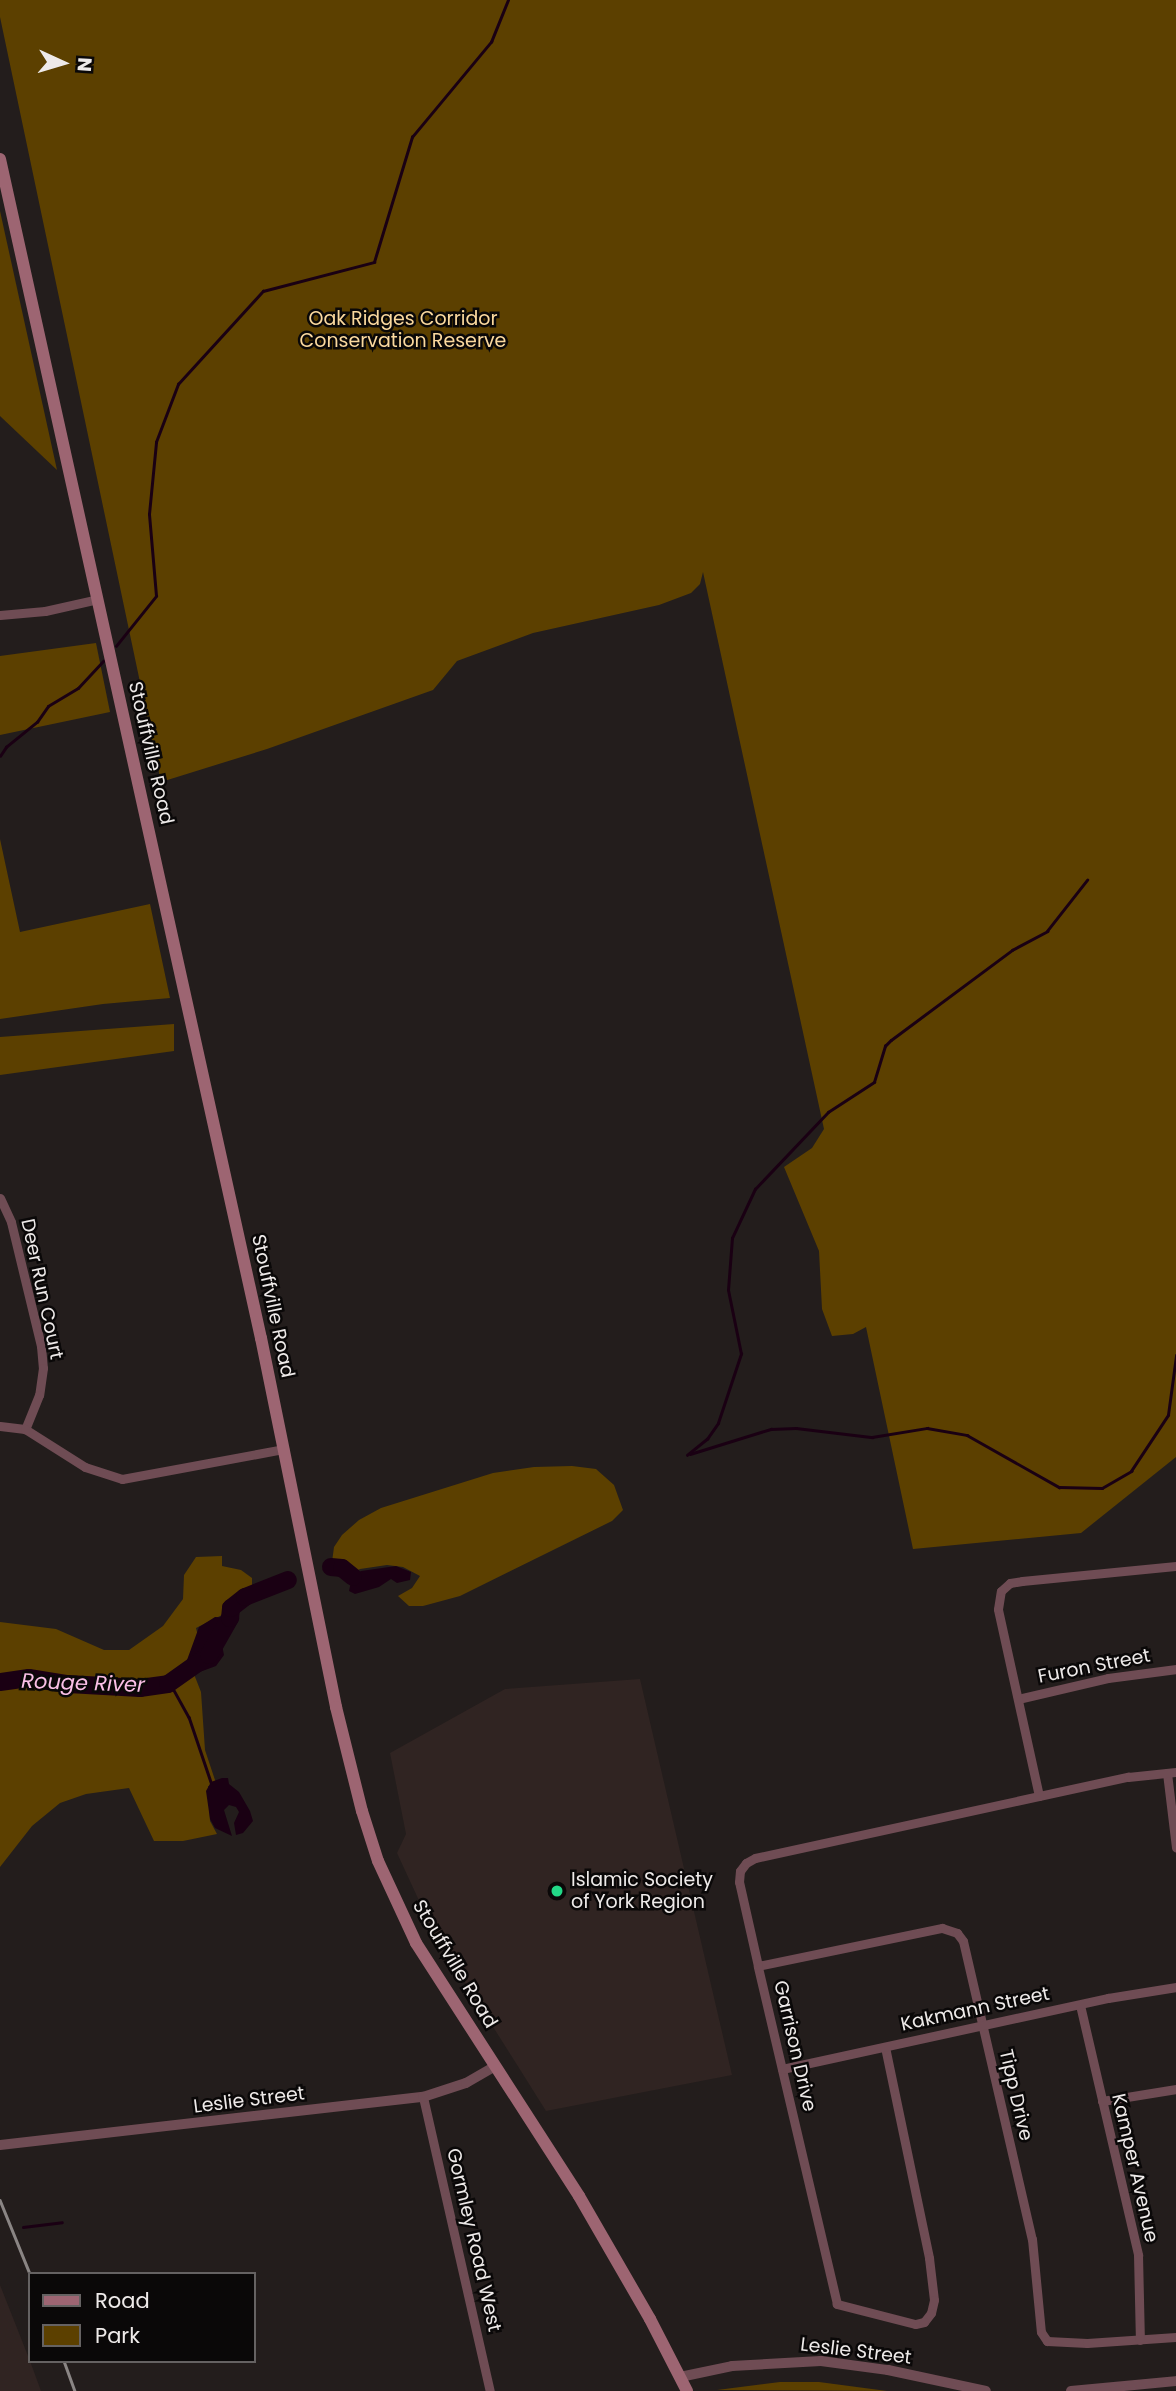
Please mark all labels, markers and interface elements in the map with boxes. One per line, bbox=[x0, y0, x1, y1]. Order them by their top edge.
north arrow bbox=[28, 28, 98, 98]
text: N bbox=[70, 56, 98, 73]
park label: Oak Ridges Corridor Conservation Reserve bbox=[300, 308, 506, 352]
street label: Stouffville Road bbox=[123, 679, 179, 827]
street label: Deer Run Court bbox=[16, 1217, 68, 1361]
street label: Stouffville Road bbox=[247, 1232, 299, 1380]
street label: Furon Street bbox=[1036, 1644, 1152, 1688]
water label: Rouge River bbox=[21, 1668, 145, 1698]
place label: Islamic Society of York Region bbox=[571, 1869, 713, 1913]
marker: Islamic Society of York Region bbox=[549, 1883, 565, 1899]
street label: Stouffville Road bbox=[408, 1896, 502, 2032]
street label: Garrison Drive bbox=[769, 1978, 821, 2114]
street label: Kakmann Street bbox=[899, 1982, 1051, 2036]
street label: Tipp Drive bbox=[994, 2047, 1038, 2143]
street label: Leslie Street bbox=[192, 2082, 306, 2118]
street label: Kamper Avenue bbox=[1107, 2091, 1163, 2245]
street label: Gormley Road West bbox=[442, 2146, 506, 2334]
legend bbox=[28, 2272, 256, 2363]
text: Road bbox=[95, 2286, 150, 2315]
text: Park bbox=[95, 2321, 140, 2350]
street label: Leslie Street bbox=[799, 2333, 913, 2369]

